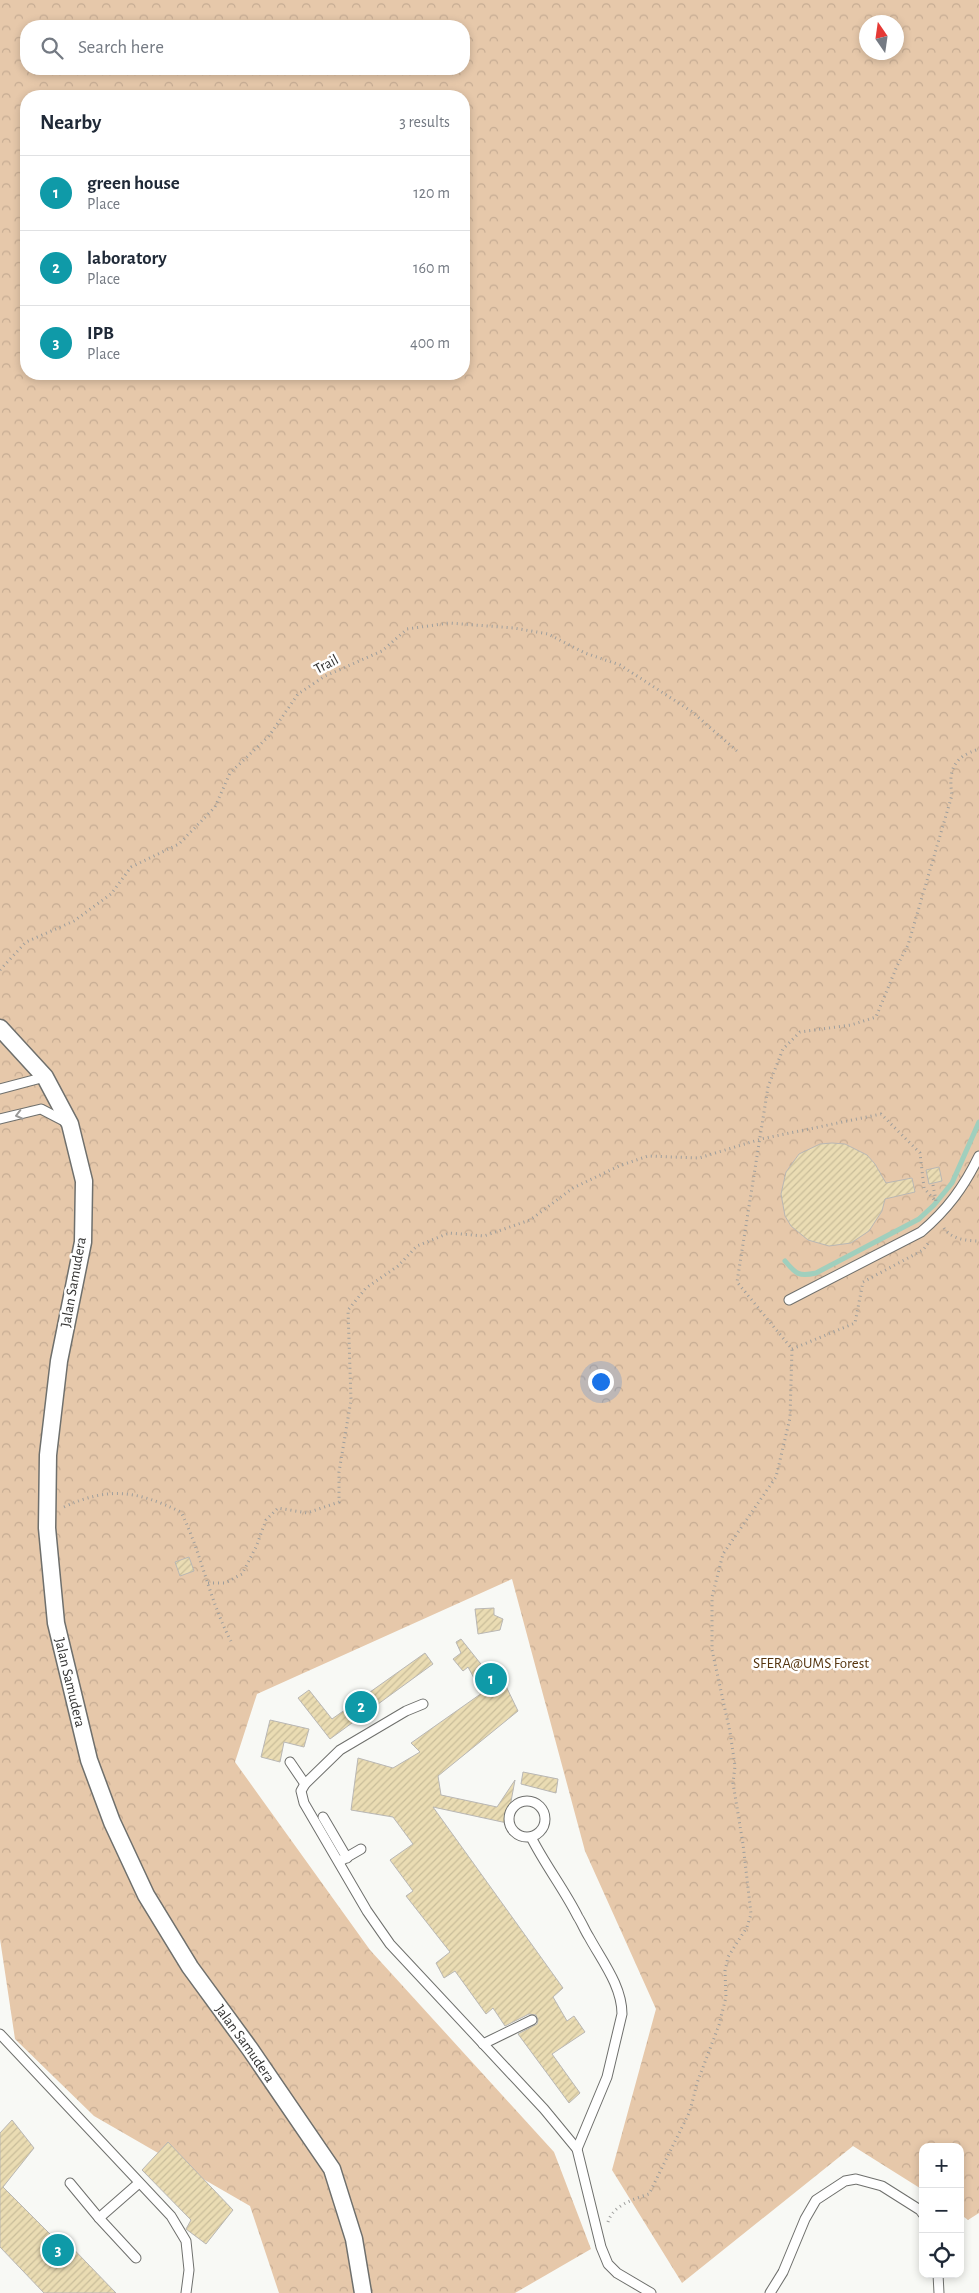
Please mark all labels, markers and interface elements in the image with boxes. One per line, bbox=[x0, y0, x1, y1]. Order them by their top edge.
north arrow bbox=[859, 15, 904, 60]
search box bbox=[20, 20, 470, 75]
icon: search bbox=[38, 34, 66, 62]
text: Search here bbox=[78, 38, 164, 57]
text: Nearby bbox=[40, 112, 101, 133]
text: 3 results bbox=[399, 114, 450, 130]
text: green house bbox=[87, 174, 180, 193]
text: 1 bbox=[53, 185, 59, 201]
text: 120 m bbox=[413, 185, 450, 201]
text: Place bbox=[87, 196, 120, 212]
text: laboratory bbox=[87, 249, 167, 268]
text: 2 bbox=[52, 260, 60, 276]
text: 160 m bbox=[413, 260, 450, 276]
text: Place bbox=[87, 271, 120, 287]
text: IPB bbox=[87, 324, 114, 343]
text: 3 bbox=[53, 335, 59, 351]
text: 400 m bbox=[410, 335, 450, 351]
text: Place bbox=[87, 346, 120, 362]
street label: Trail bbox=[312, 652, 341, 677]
one-way arrow bbox=[15, 1109, 24, 1120]
street label: Jalan Samudera bbox=[58, 1236, 89, 1328]
your location bbox=[588, 1369, 614, 1395]
street label: Jalan Samudera bbox=[52, 1636, 88, 1729]
park label: SFERA@UMS Forest bbox=[753, 1656, 869, 1671]
pin: 1 bbox=[475, 1660, 507, 1698]
pin: 2 bbox=[345, 1688, 377, 1726]
street label: Jalan Samudera bbox=[212, 2002, 277, 2085]
map controls bbox=[919, 2143, 964, 2278]
button: + bbox=[919, 2143, 964, 2188]
button: − bbox=[919, 2188, 964, 2233]
pin: 3 bbox=[42, 2231, 74, 2269]
button: locate bbox=[919, 2233, 964, 2278]

